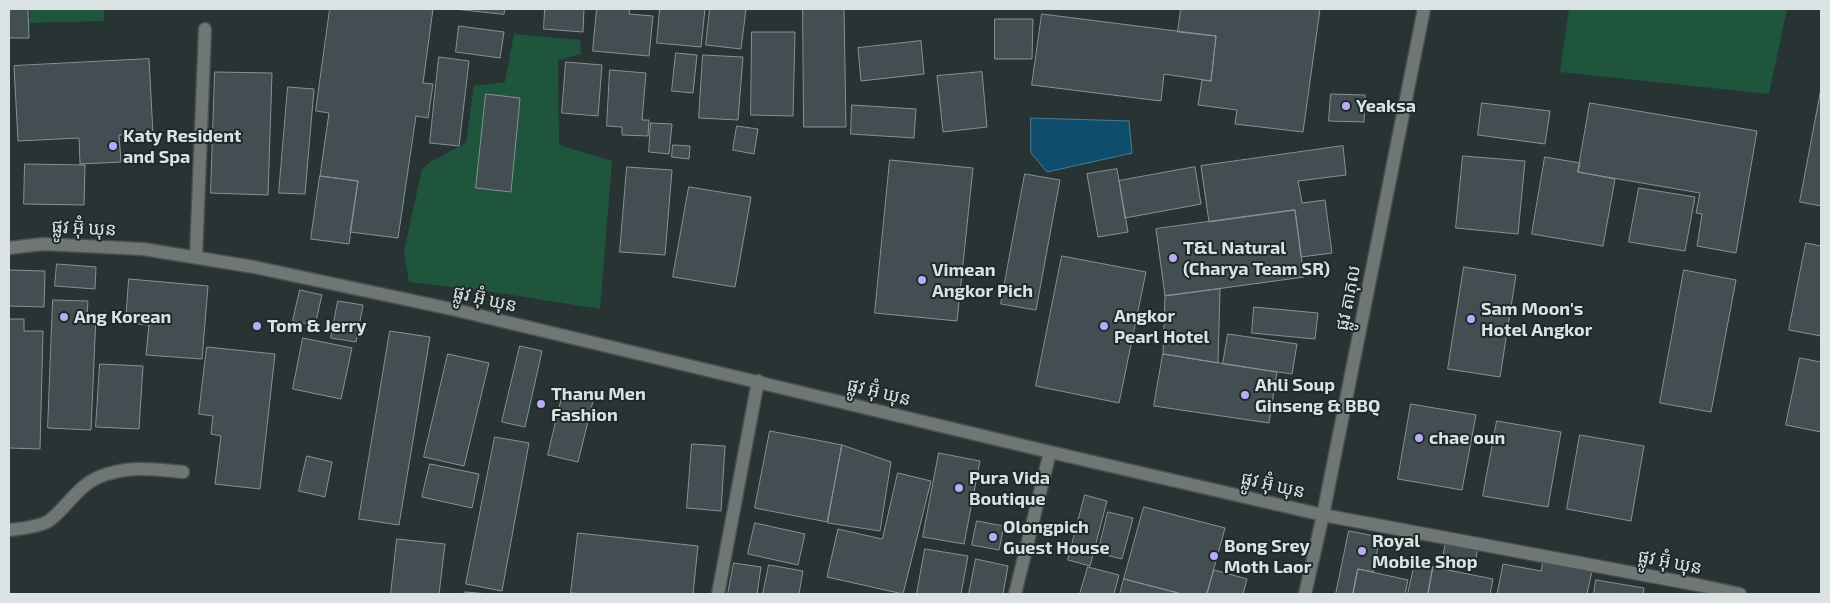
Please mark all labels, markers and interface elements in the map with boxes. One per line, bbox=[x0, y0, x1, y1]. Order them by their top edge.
place label: Yeaksa bbox=[1356, 95, 1416, 117]
marker: Yeaksa bbox=[1340, 100, 1352, 112]
place label: Katy Resident and Spa bbox=[123, 125, 241, 168]
marker: Katy Resident and Spa bbox=[107, 140, 119, 152]
street label: ផ្លូវ អ៊ុំ ឃុន bbox=[51, 216, 117, 240]
place label: T&L Natural (Charya Team SR) bbox=[1183, 237, 1330, 280]
marker: T&L Natural (Charya Team SR) bbox=[1167, 252, 1179, 264]
place label: Vimean Angkor Pich bbox=[932, 259, 1033, 302]
street label: ផ្លូវ តាភុល bbox=[1331, 264, 1365, 332]
marker: Vimean Angkor Pich bbox=[916, 274, 928, 286]
street label: ផ្លូវ អ៊ុំ ឃុន bbox=[451, 281, 519, 317]
place label: Sam Moon's Hotel Angkor bbox=[1481, 298, 1592, 340]
place label: Angkor Pearl Hotel bbox=[1114, 305, 1209, 348]
place label: Ang Korean bbox=[74, 306, 171, 328]
marker: Ang Korean bbox=[58, 311, 70, 323]
marker: Sam Moon's Hotel Angkor bbox=[1465, 313, 1477, 325]
place label: Tom & Jerry bbox=[267, 315, 366, 337]
marker: Tom & Jerry bbox=[251, 320, 263, 332]
marker: Angkor Pearl Hotel bbox=[1098, 320, 1110, 332]
street label: ផ្លូវ អ៊ុំ ឃុន bbox=[845, 374, 913, 410]
place label: Ahli Soup Ginseng & BBQ bbox=[1255, 374, 1380, 416]
place label: Thanu Men Fashion bbox=[551, 383, 646, 426]
marker: Ahli Soup Ginseng & BBQ bbox=[1239, 389, 1251, 401]
marker: Thanu Men Fashion bbox=[535, 398, 547, 410]
place label: chae oun bbox=[1429, 427, 1505, 449]
marker: chae oun bbox=[1413, 432, 1425, 444]
place label: Pura Vida Boutique bbox=[969, 467, 1050, 509]
street label: ផ្លូវ អ៊ុំ ឃុន bbox=[1239, 467, 1307, 503]
marker: Pura Vida Boutique bbox=[953, 482, 965, 494]
place label: Olongpich Guest House bbox=[1003, 516, 1110, 558]
place label: Royal Mobile Shop bbox=[1372, 530, 1477, 572]
marker: Olongpich Guest House bbox=[987, 531, 999, 543]
place label: Bong Srey Moth Laor bbox=[1224, 535, 1311, 578]
marker: Royal Mobile Shop bbox=[1356, 545, 1368, 557]
street label: ផ្លូវ អ៊ុំ ឃុន bbox=[1636, 545, 1704, 579]
marker: Bong Srey Moth Laor bbox=[1208, 550, 1220, 562]

